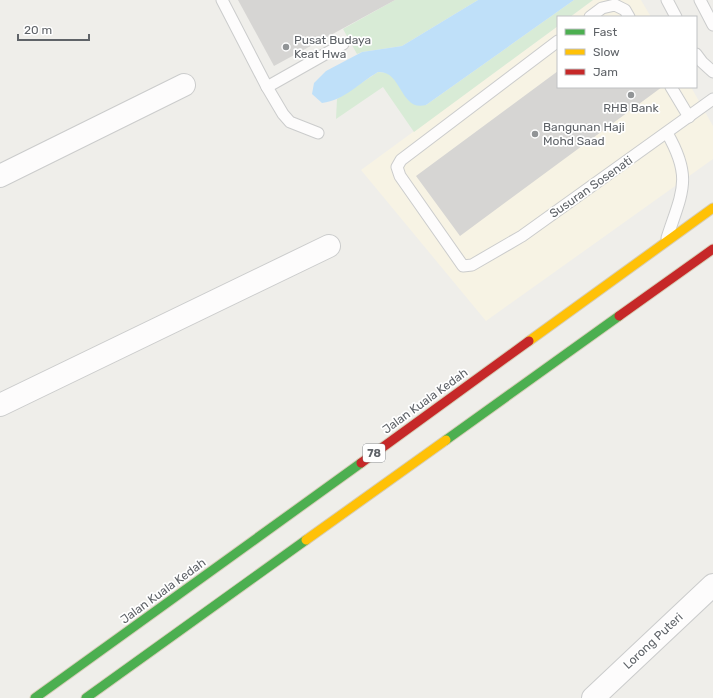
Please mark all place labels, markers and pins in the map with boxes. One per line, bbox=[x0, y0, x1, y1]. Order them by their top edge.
place label: Pusat Budaya Keat Hwa bbox=[294, 33, 371, 61]
marker: Pusat Budaya Keat Hwa bbox=[281, 42, 291, 52]
marker: RHB Bank bbox=[626, 90, 636, 100]
place label: RHB Bank bbox=[603, 101, 660, 115]
place label: Bangunan Haji Mohd Saad bbox=[543, 120, 625, 148]
marker: Bangunan Haji Mohd Saad bbox=[530, 129, 540, 139]

